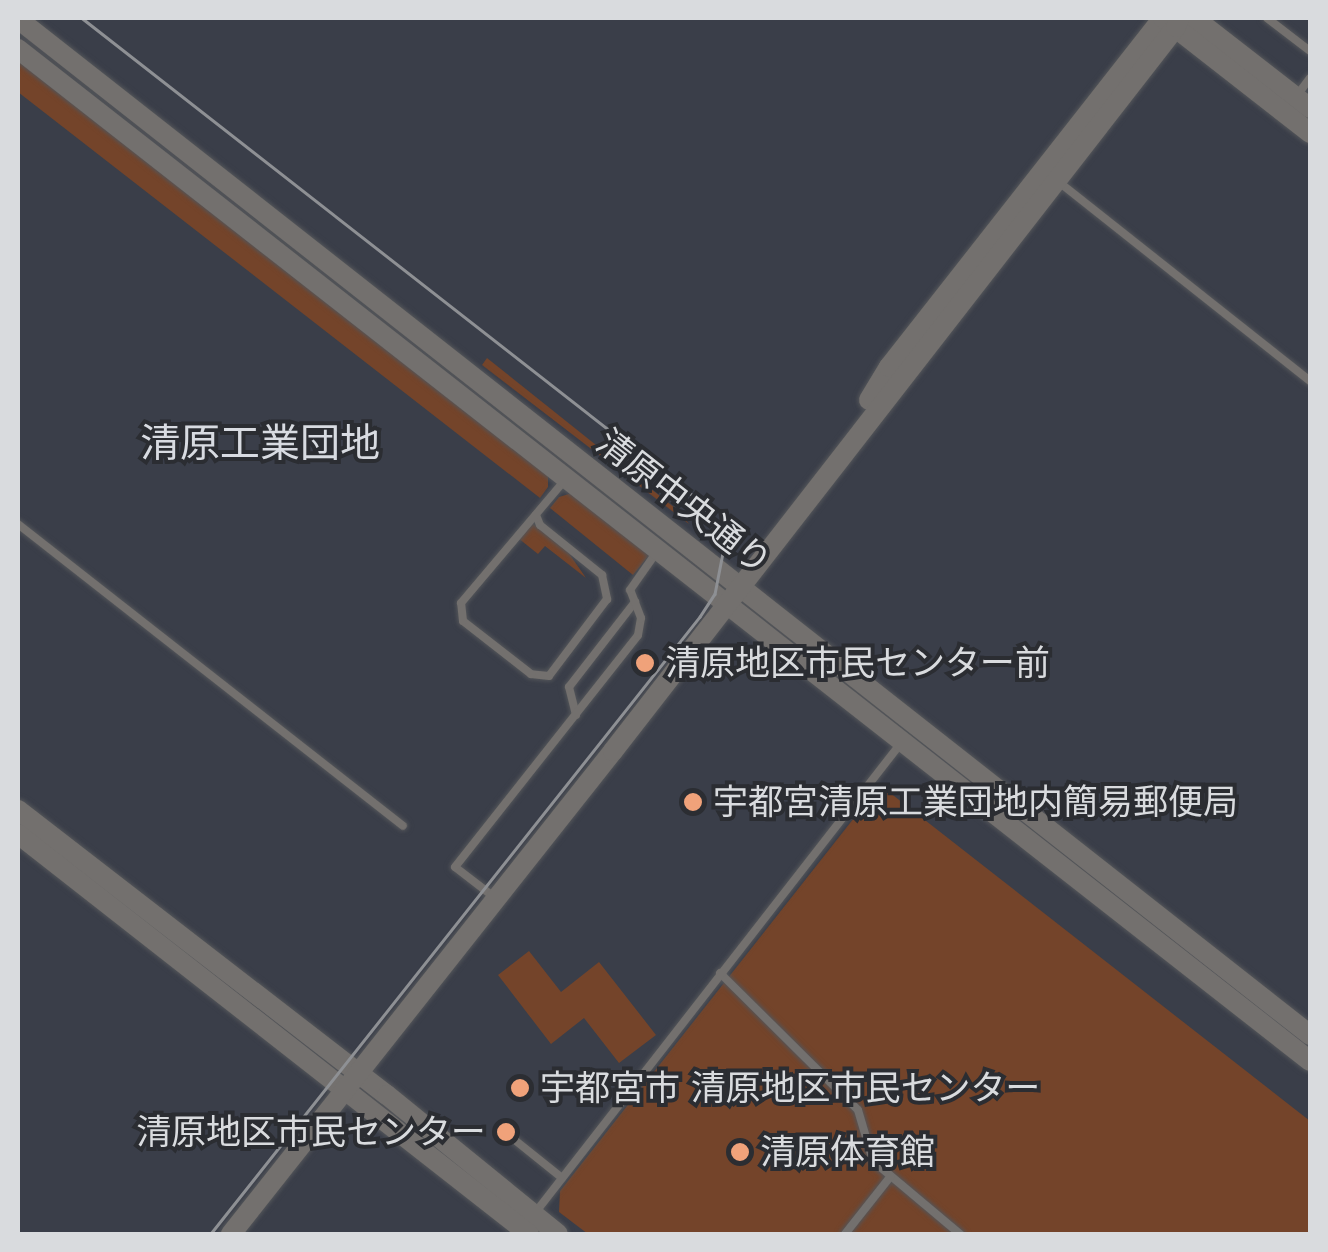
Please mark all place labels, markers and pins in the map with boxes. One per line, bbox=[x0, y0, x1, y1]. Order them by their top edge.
place label: 清原地区市民センター前 bbox=[665, 642, 1050, 684]
marker: 清原地区市民センター前 bbox=[634, 652, 656, 674]
place label: 宇都宮清原工業団地内簡易郵便局 bbox=[713, 781, 1238, 823]
marker: 宇都宮清原工業団地内簡易郵便局 bbox=[682, 791, 704, 813]
place label: 宇都宮市 清原地区市民センター bbox=[540, 1067, 1040, 1109]
marker: 宇都宮市 清原地区市民センター bbox=[509, 1077, 531, 1099]
place label: 清原地区市民センター bbox=[136, 1111, 486, 1153]
marker: 清原地区市民センター bbox=[495, 1121, 517, 1143]
place label: 清原体育館 bbox=[760, 1131, 935, 1173]
marker: 清原体育館 bbox=[729, 1141, 751, 1163]

